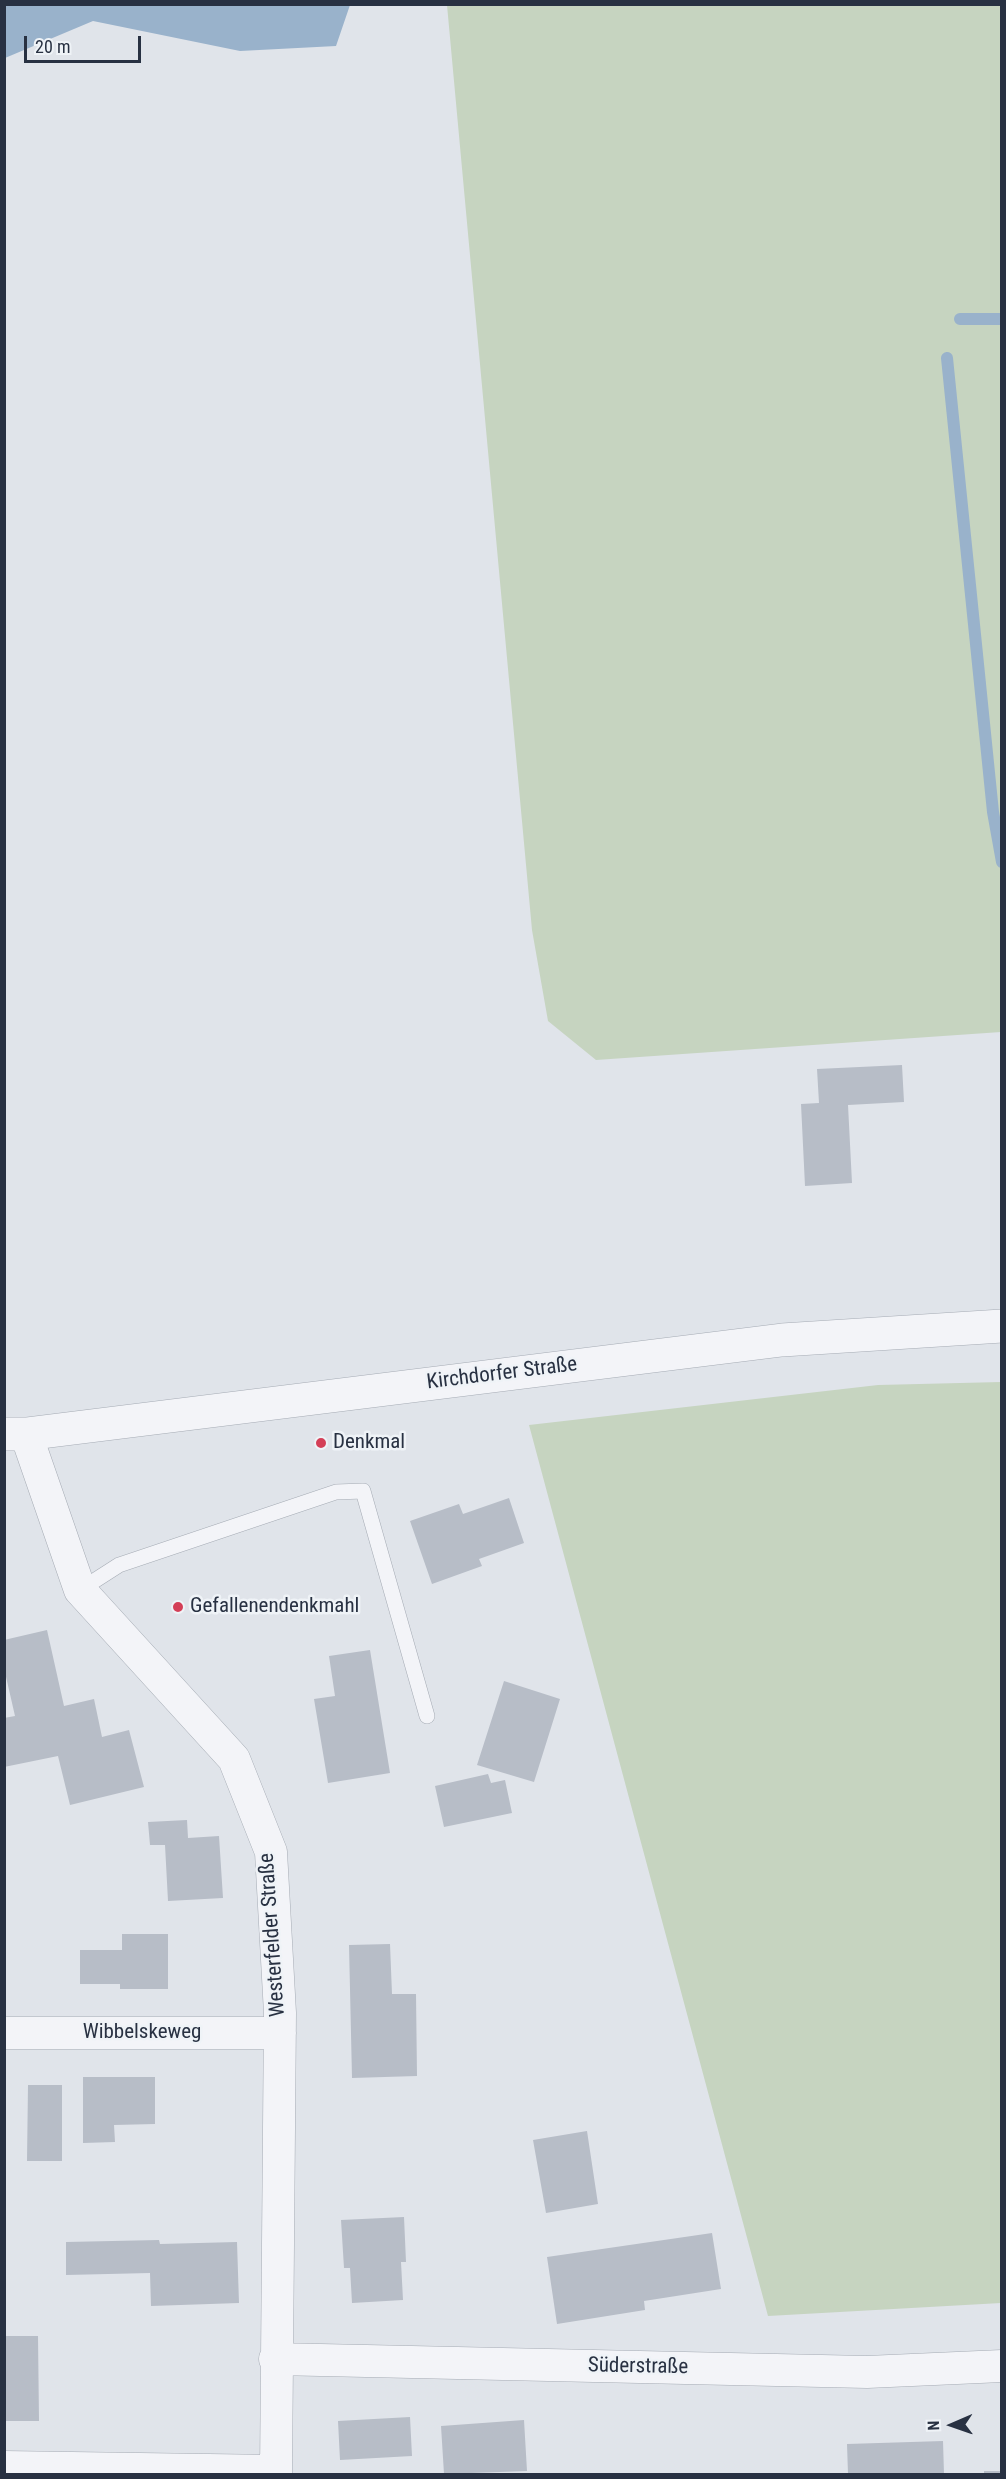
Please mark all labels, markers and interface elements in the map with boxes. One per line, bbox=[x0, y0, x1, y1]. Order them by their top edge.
scale bar bbox=[27, 24, 144, 62]
text: 20 m bbox=[35, 36, 70, 57]
street label: Kirchdorfer Straße bbox=[425, 1352, 579, 1396]
place label: Denkmal bbox=[333, 1430, 405, 1456]
marker: Denkmal bbox=[314, 1436, 328, 1450]
place label: Gefallenendenkmahl bbox=[190, 1594, 359, 1620]
marker: Gefallenendenkmahl bbox=[171, 1600, 185, 1614]
street label: Westerfelder Straße bbox=[255, 1852, 291, 2018]
street label: Wibbelskeweg bbox=[83, 2020, 201, 2046]
street label: Süderstraße bbox=[588, 2354, 688, 2380]
north arrow bbox=[922, 2395, 982, 2455]
text: N bbox=[924, 2420, 943, 2431]

